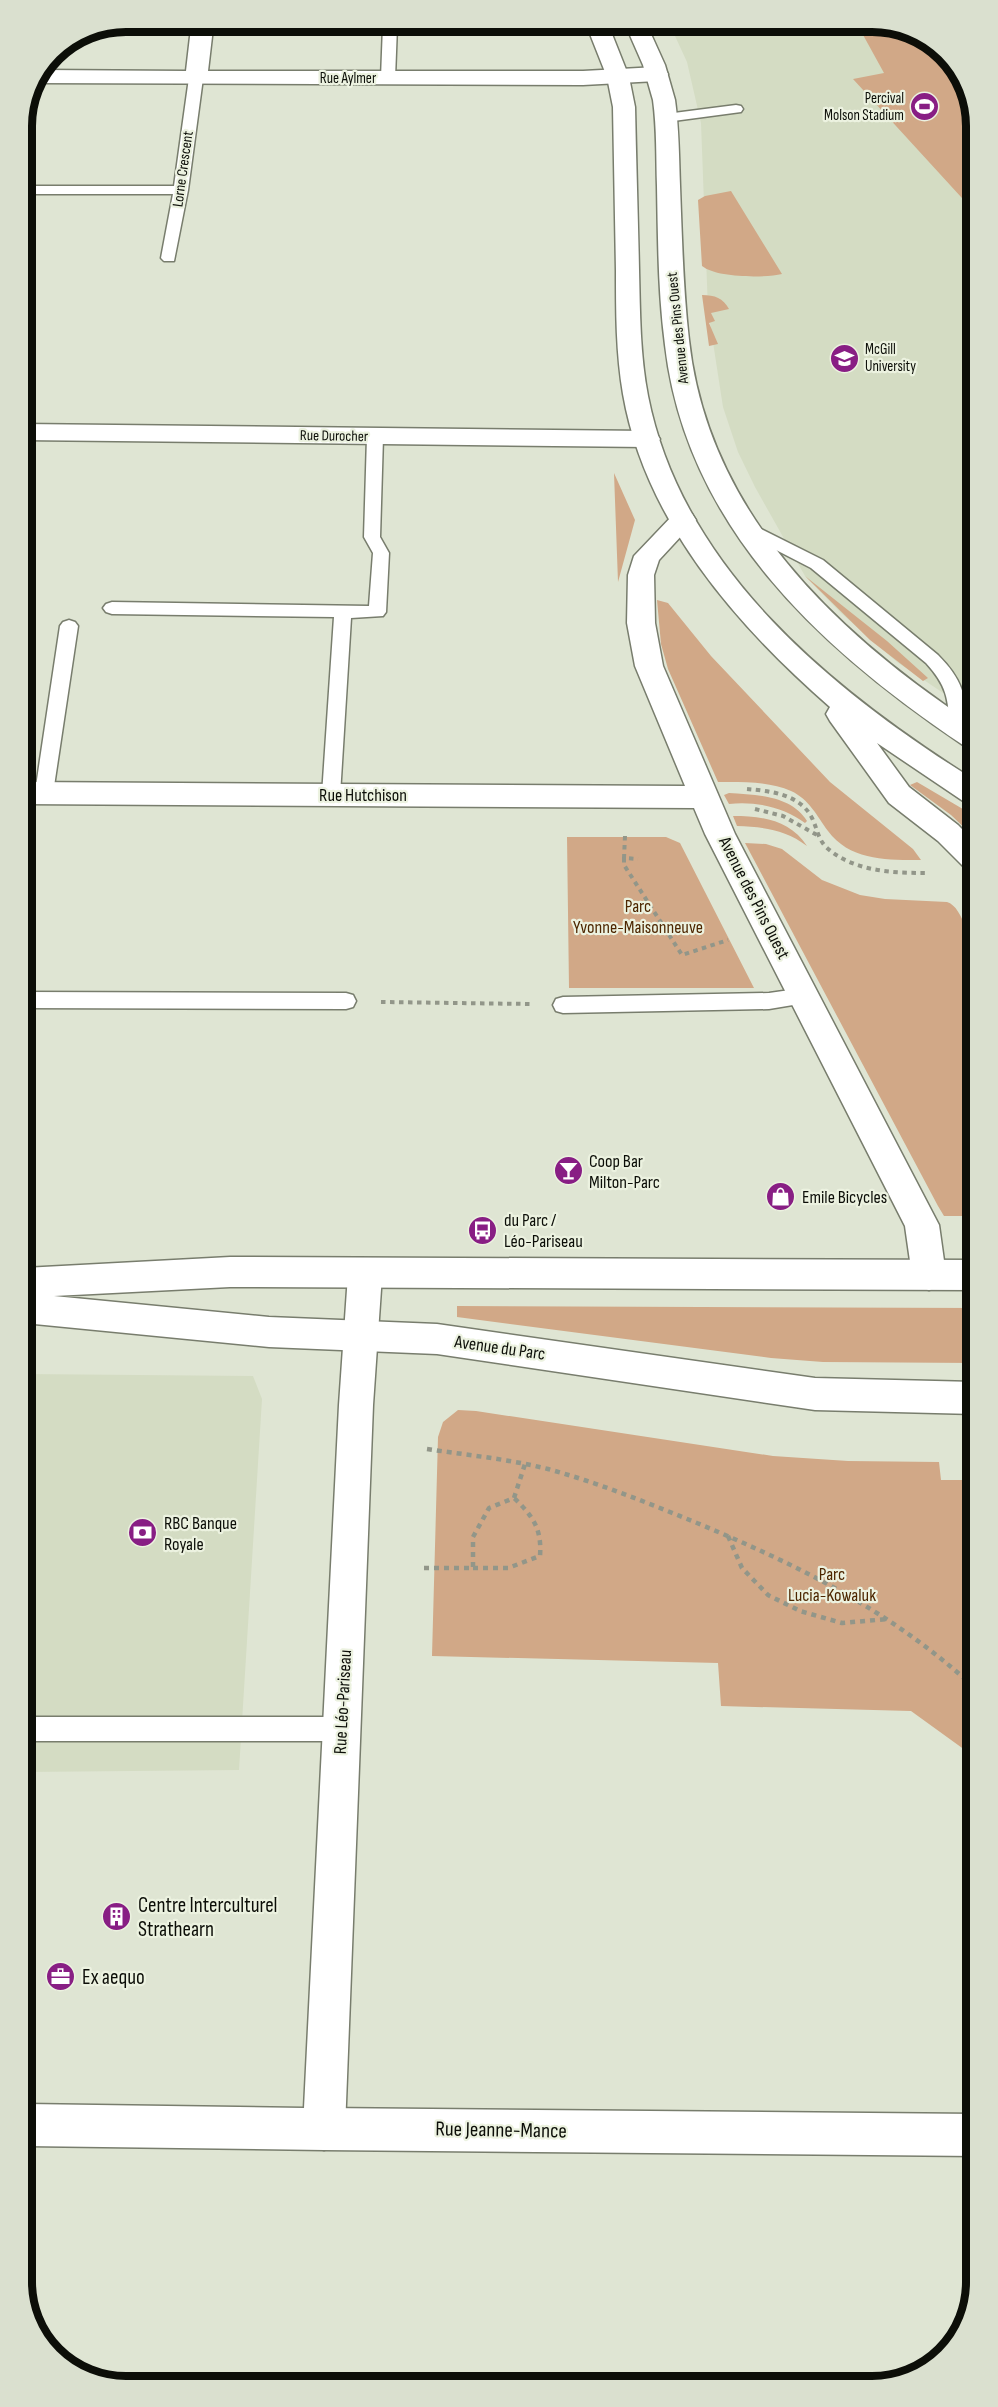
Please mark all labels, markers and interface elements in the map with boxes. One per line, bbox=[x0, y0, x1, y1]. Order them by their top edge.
street label: Rue Aylmer bbox=[320, 69, 377, 88]
place label: Percival Molson Stadium bbox=[824, 89, 904, 125]
sports icon: Percival Molson Stadium bbox=[909, 91, 941, 123]
street label: Lorne Crescent bbox=[168, 129, 198, 208]
street label: Avenue des Pins Ouest bbox=[663, 271, 693, 386]
place label: McGill University bbox=[865, 340, 916, 376]
school or university icon: McGill University bbox=[828, 342, 860, 374]
street label: Rue Durocher bbox=[300, 426, 369, 446]
street label: Rue Hutchison bbox=[319, 785, 407, 806]
street label: Avenue des Pins Ouest bbox=[714, 832, 794, 963]
park label: Parc Yvonne-Maisonneuve bbox=[573, 896, 703, 938]
place label: Coop Bar Milton-Parc bbox=[589, 1151, 660, 1193]
bar icon: Coop Bar Milton-Parc bbox=[552, 1155, 584, 1187]
shop icon: Emile Bicycles bbox=[765, 1181, 797, 1213]
place label: Emile Bicycles bbox=[802, 1187, 887, 1208]
place label: du Parc / Léo-Pariseau bbox=[504, 1210, 583, 1252]
bus stop icon: du Parc / Léo-Pariseau bbox=[467, 1214, 499, 1246]
street label: Avenue du Parc bbox=[452, 1331, 547, 1365]
place label: RBC Banque Royale bbox=[164, 1513, 237, 1555]
bank icon: RBC Banque Royale bbox=[127, 1517, 159, 1549]
park label: Parc Lucia-Kowaluk bbox=[788, 1564, 876, 1606]
street label: Rue Léo-Pariseau bbox=[330, 1649, 356, 1755]
place label: Centre Interculturel Strathearn bbox=[138, 1893, 278, 1942]
building icon: Centre Interculturel Strathearn bbox=[101, 1901, 133, 1933]
office icon: Ex aequo bbox=[45, 1961, 77, 1993]
place label: Ex aequo bbox=[82, 1965, 145, 1990]
street label: Rue Jeanne-Mance bbox=[435, 2116, 567, 2144]

